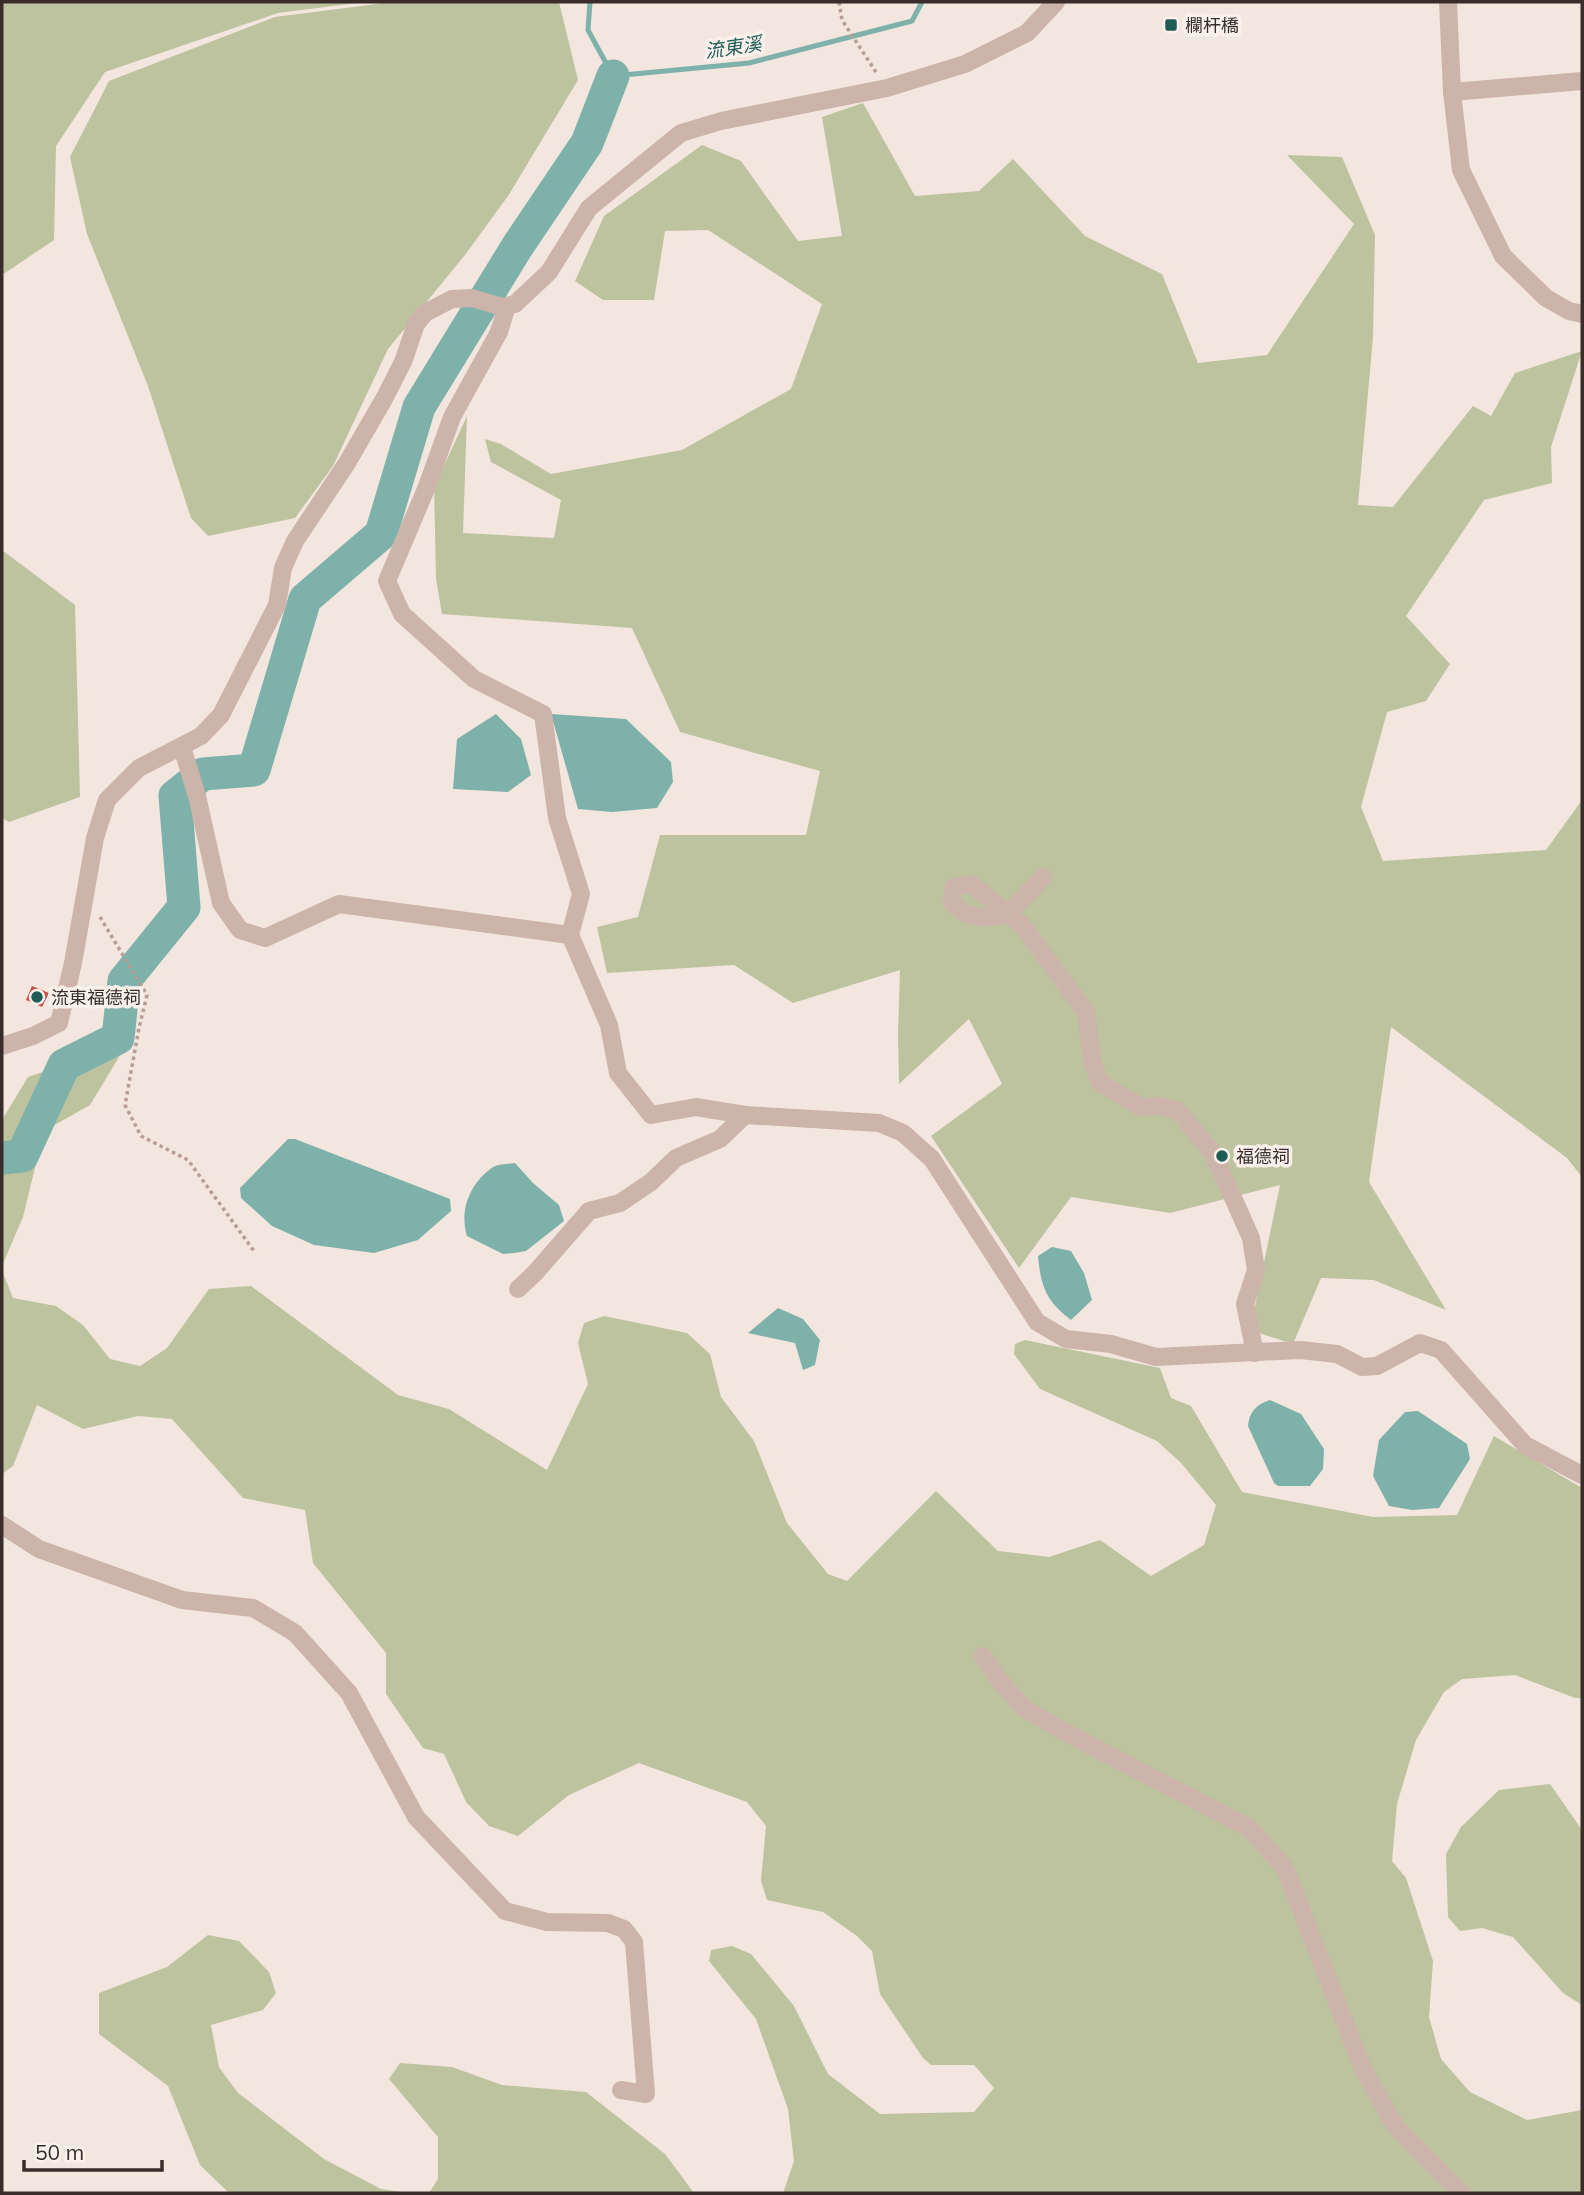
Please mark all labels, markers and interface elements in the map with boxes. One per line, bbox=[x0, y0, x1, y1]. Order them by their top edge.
place label: 欄杆橋 bbox=[1185, 14, 1239, 37]
marker: 欄杆橋 bbox=[1163, 17, 1179, 33]
water label: 流東溪 bbox=[703, 31, 766, 63]
place label: 流東福德祠 bbox=[51, 986, 141, 1009]
marker: 流東福德祠 bbox=[29, 989, 45, 1005]
place label: 福德祠 bbox=[1236, 1145, 1290, 1168]
marker: 福德祠 bbox=[1214, 1148, 1230, 1164]
scale bar bbox=[24, 2128, 163, 2172]
text: 50 m bbox=[35, 2139, 84, 2165]

